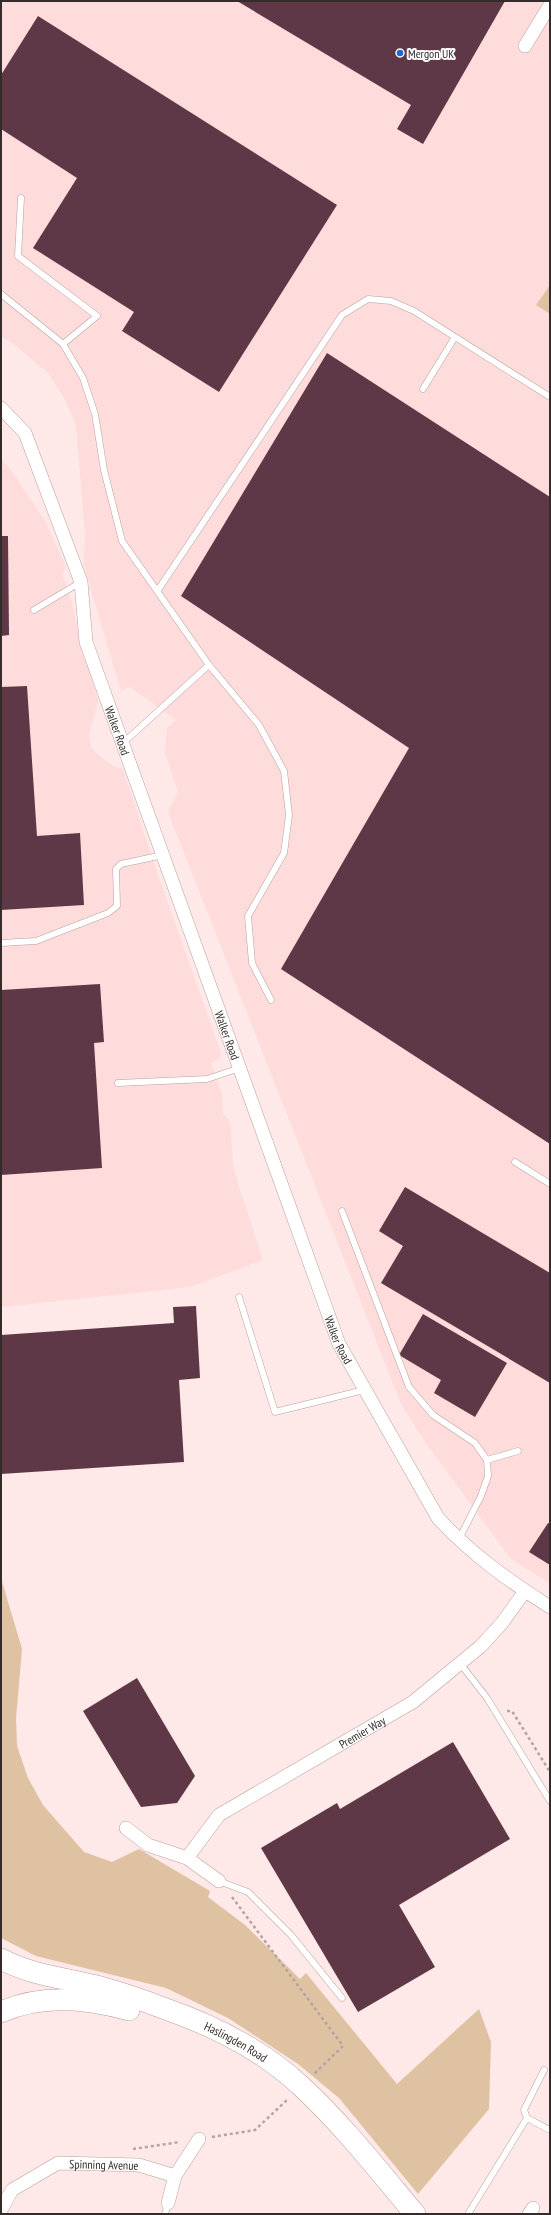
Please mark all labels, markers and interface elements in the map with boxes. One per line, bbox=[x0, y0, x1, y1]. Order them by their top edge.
place label: Mergon UK bbox=[408, 46, 454, 61]
marker: Mergon UK bbox=[395, 48, 405, 58]
street label: Walker Road bbox=[102, 704, 134, 757]
street label: Walker Road bbox=[212, 1009, 243, 1062]
street label: Walker Road bbox=[322, 1313, 356, 1366]
street label: Premier Way bbox=[336, 1712, 388, 1751]
street label: Haslingden Road bbox=[202, 2018, 270, 2065]
street label: Spinning Avenue bbox=[69, 2156, 139, 2172]

